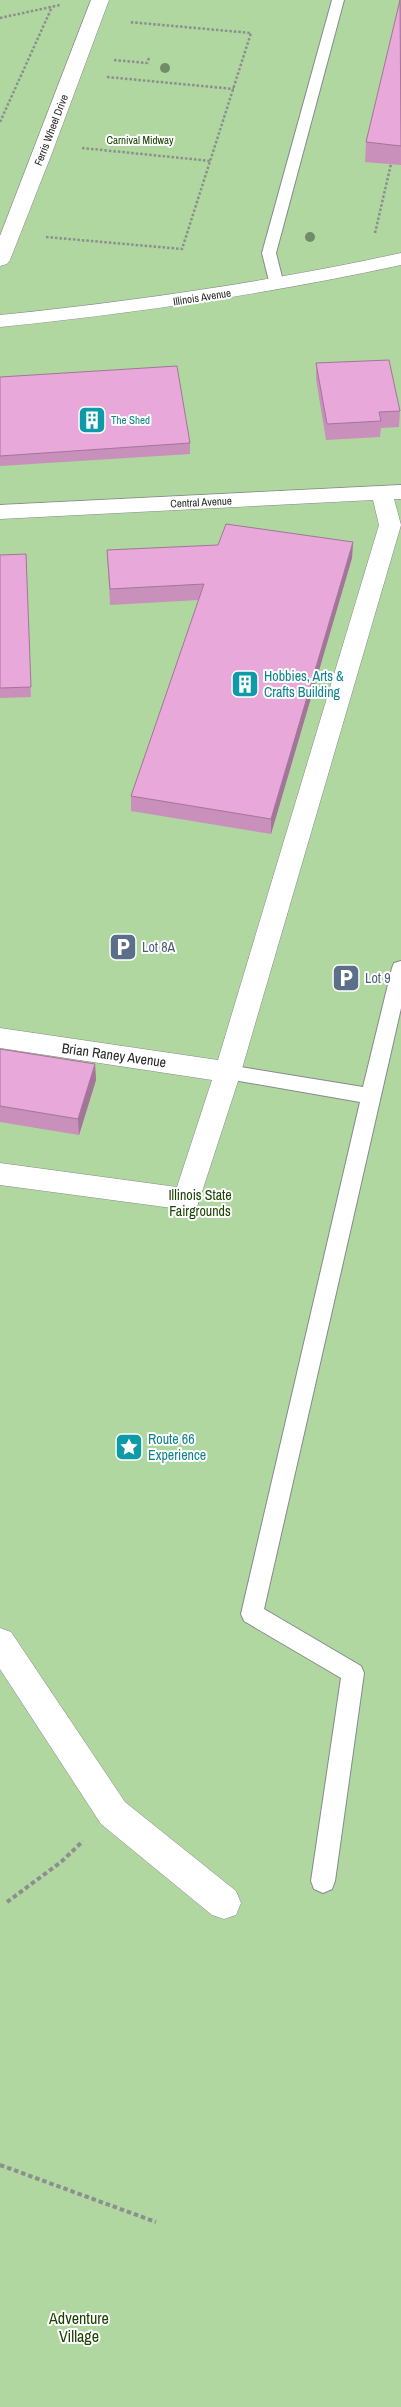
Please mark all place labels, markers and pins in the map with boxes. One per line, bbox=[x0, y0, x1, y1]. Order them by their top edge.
building icon: The Shed bbox=[77, 405, 107, 435]
place label: The Shed bbox=[111, 413, 150, 427]
place label: Hobbies, Arts & Crafts Building bbox=[264, 667, 344, 701]
building icon: Hobbies, Arts & Crafts Building bbox=[230, 669, 260, 699]
parking icon: Lot 8A bbox=[108, 932, 138, 962]
place label: Lot 8A bbox=[142, 938, 176, 956]
parking icon: Lot 9 bbox=[331, 963, 361, 993]
place label: Lot 9 bbox=[365, 969, 391, 987]
place label: Route 66 Experience bbox=[148, 1430, 206, 1464]
place icon: Route 66 Experience bbox=[114, 1432, 144, 1462]

